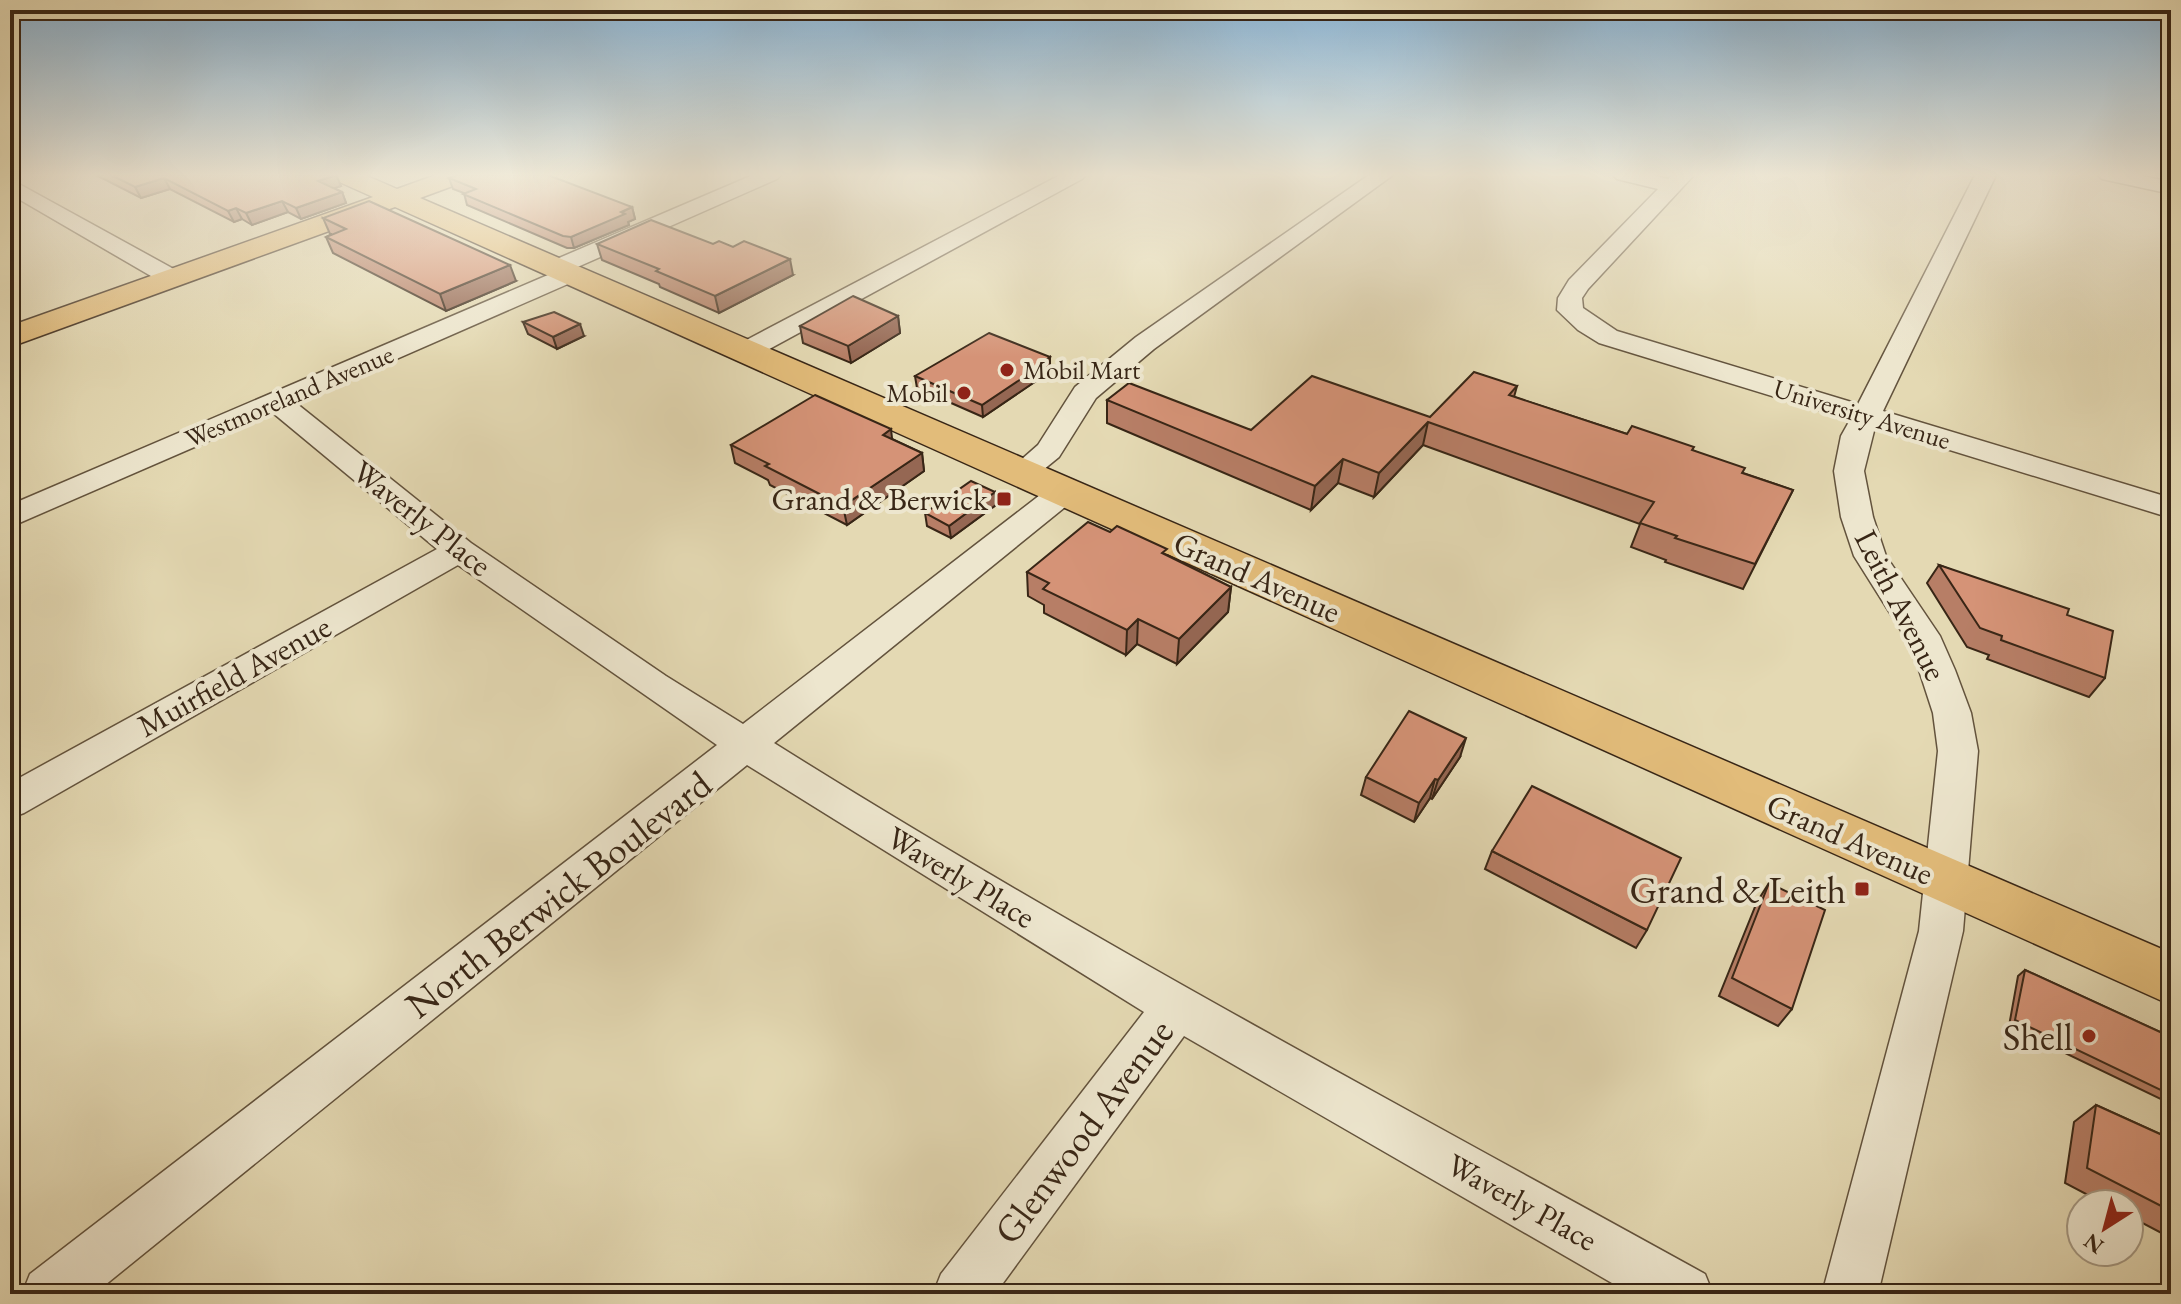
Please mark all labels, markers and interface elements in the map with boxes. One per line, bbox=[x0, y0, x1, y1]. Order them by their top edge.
street label: Westmoreland Avenue bbox=[180, 337, 398, 455]
place label: Mobil Mart bbox=[1023, 353, 1140, 387]
marker: Mobil Mart bbox=[998, 361, 1016, 379]
street label: University Avenue bbox=[1770, 371, 1954, 457]
place label: Mobil bbox=[886, 376, 948, 410]
marker: Mobil bbox=[955, 384, 973, 402]
street label: Waverly Place bbox=[344, 450, 500, 586]
place label: Grand & Berwick bbox=[771, 478, 989, 520]
marker: Grand & Berwick bbox=[995, 490, 1013, 508]
street label: Grand Avenue bbox=[1167, 522, 1347, 632]
street label: Leith Avenue bbox=[1845, 523, 1957, 687]
street label: Muirfield Avenue bbox=[130, 605, 338, 747]
street label: North Berwick Boulevard bbox=[395, 759, 721, 1029]
street label: Grand Avenue bbox=[1760, 784, 1940, 894]
street label: Waverly Place bbox=[879, 816, 1043, 938]
place label: Grand & Leith bbox=[1629, 865, 1846, 914]
marker: Grand & Leith bbox=[1853, 880, 1871, 898]
street label: Glenwood Avenue bbox=[982, 1009, 1184, 1253]
place label: Shell bbox=[2003, 1012, 2073, 1061]
marker: Shell bbox=[2080, 1027, 2098, 1045]
street label: Waverly Place bbox=[1439, 1143, 1605, 1261]
north arrow bbox=[2065, 1188, 2145, 1268]
text: N bbox=[2078, 1227, 2109, 1261]

